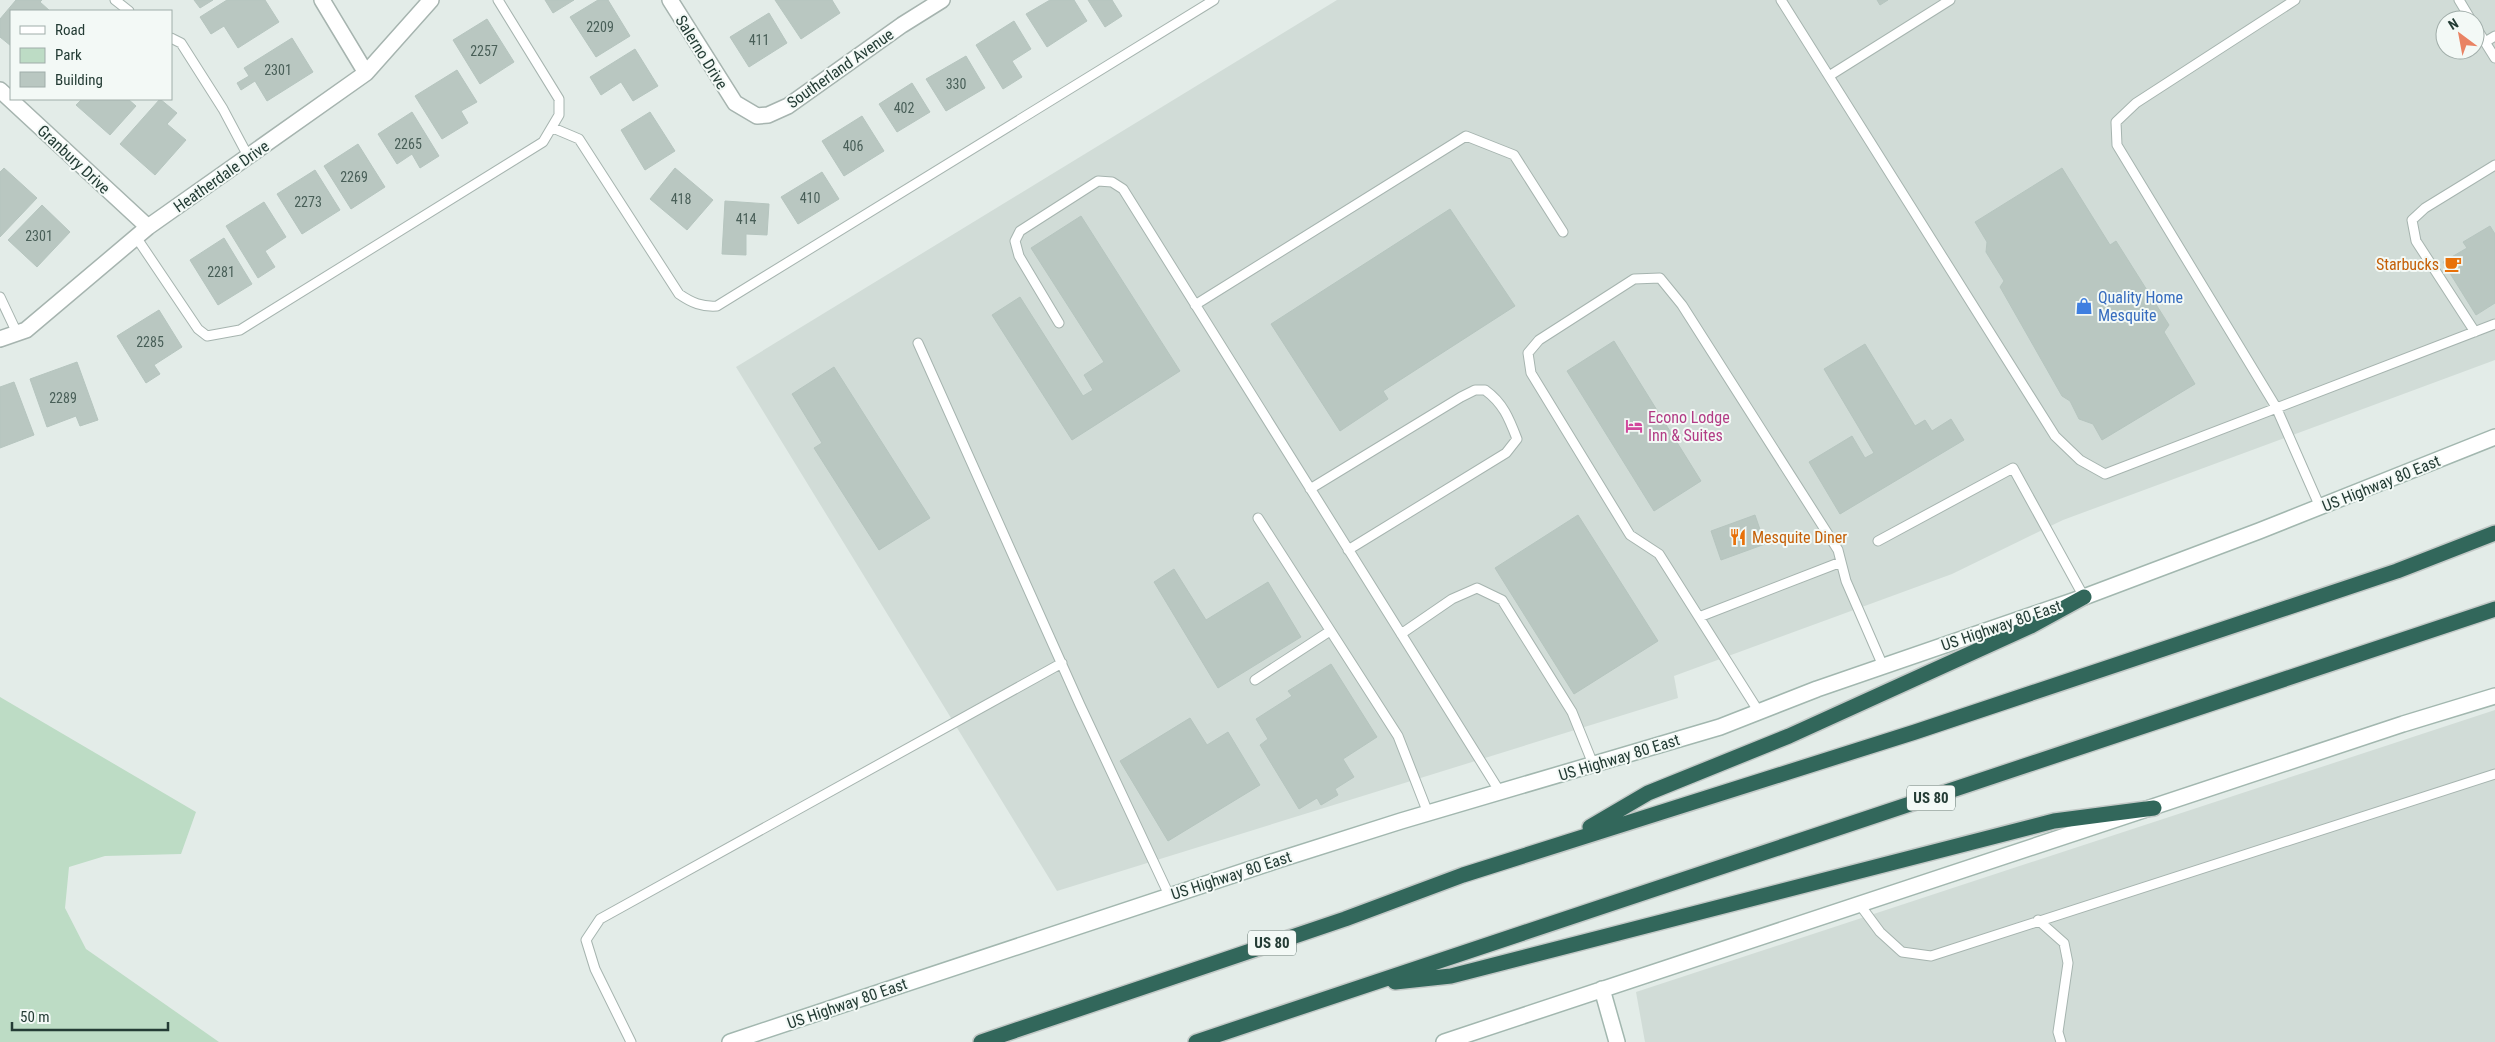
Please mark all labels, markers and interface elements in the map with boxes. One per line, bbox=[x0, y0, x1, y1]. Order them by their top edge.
legend bbox=[10, 10, 172, 100]
north arrow bbox=[2435, 10, 2485, 60]
street label: Salerno Drive bbox=[671, 12, 732, 93]
text: N bbox=[2445, 15, 2461, 33]
house number: 2209 bbox=[586, 19, 614, 35]
text: Road bbox=[55, 21, 85, 39]
street label: Southerland Avenue bbox=[783, 25, 897, 112]
house number: 411 bbox=[749, 32, 769, 48]
house number: 2257 bbox=[470, 43, 498, 59]
text: Park bbox=[55, 46, 82, 64]
house number: 2301 bbox=[264, 62, 292, 78]
text: Building bbox=[55, 71, 103, 89]
house number: 330 bbox=[946, 76, 966, 92]
house number: 402 bbox=[894, 100, 914, 116]
street label: Granbury Drive bbox=[33, 121, 114, 198]
street label: Heatherdale Drive bbox=[170, 136, 273, 216]
house number: 2265 bbox=[394, 136, 422, 152]
house number: 406 bbox=[843, 138, 863, 154]
house number: 2269 bbox=[340, 169, 368, 185]
house number: 410 bbox=[800, 190, 820, 206]
house number: 418 bbox=[671, 191, 691, 207]
house number: 2273 bbox=[294, 194, 322, 210]
house number: 414 bbox=[736, 211, 756, 227]
house number: 2301 bbox=[25, 228, 53, 244]
cafe icon: Starbucks bbox=[2443, 254, 2463, 274]
place label: Starbucks bbox=[2376, 255, 2439, 274]
house number: 2281 bbox=[207, 264, 235, 280]
place label: Quality Home Mesquite bbox=[2098, 288, 2183, 325]
shop icon: Quality Home Mesquite bbox=[2074, 296, 2094, 316]
house number: 2285 bbox=[136, 334, 164, 350]
house number: 2289 bbox=[49, 390, 77, 406]
place label: Econo Lodge Inn & Suites bbox=[1648, 408, 1730, 445]
hotel icon: Econo Lodge Inn & Suites bbox=[1624, 416, 1644, 436]
street label: US Highway 80 East bbox=[2319, 451, 2443, 516]
restaurant icon: Mesquite Diner bbox=[1728, 527, 1748, 547]
place label: Mesquite Diner bbox=[1752, 528, 1847, 547]
street label: US Highway 80 East bbox=[1939, 596, 2064, 655]
street label: US Highway 80 East bbox=[1556, 730, 1682, 785]
road number: US 80 bbox=[1907, 786, 1955, 810]
street label: US Highway 80 East bbox=[1169, 847, 1294, 904]
road number: US 80 bbox=[1248, 930, 1296, 956]
street label: US Highway 80 East bbox=[785, 974, 910, 1033]
scale bar bbox=[12, 1000, 169, 1032]
text: 50 m bbox=[20, 1008, 50, 1026]

